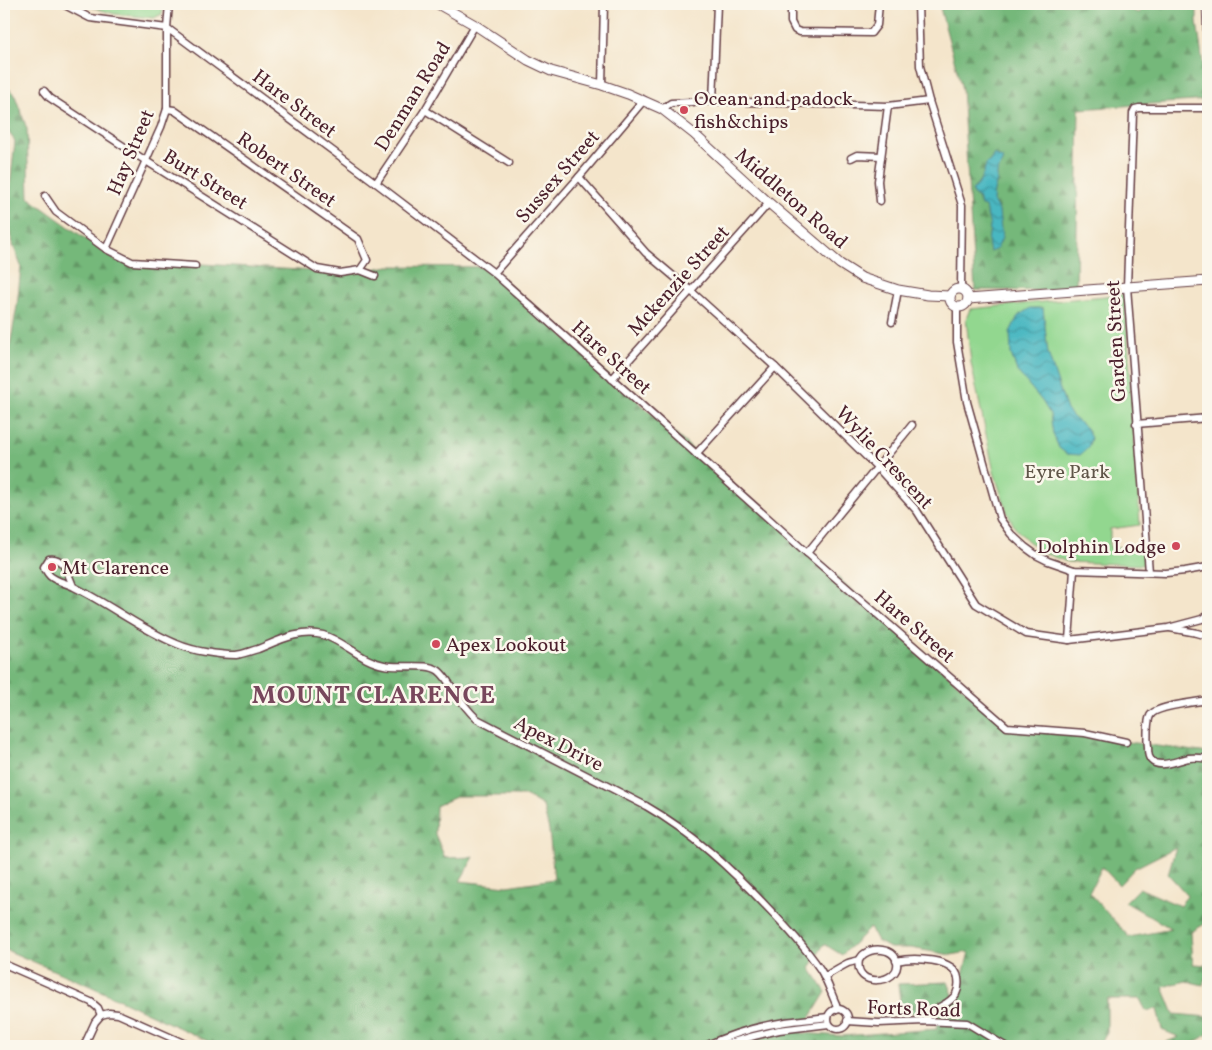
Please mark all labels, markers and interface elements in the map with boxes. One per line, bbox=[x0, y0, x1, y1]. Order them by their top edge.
street label: Denman Road bbox=[369, 37, 459, 157]
street label: Hare Street bbox=[246, 64, 342, 146]
place label: Ocean and padock fish&chips bbox=[694, 86, 853, 137]
marker: Ocean and padock fish&chips bbox=[678, 104, 690, 116]
street label: Hay Street bbox=[101, 105, 163, 200]
street label: Sussex Street bbox=[510, 124, 607, 230]
street label: Robert Street bbox=[230, 126, 341, 215]
street label: Middleton Road bbox=[728, 143, 853, 256]
street label: Burt Street bbox=[157, 144, 253, 218]
street label: Mckenzie Street bbox=[622, 220, 737, 343]
street label: Garden Street bbox=[1100, 279, 1134, 403]
street label: Hare Street bbox=[564, 315, 657, 402]
street label: Wylie Crescent bbox=[828, 400, 939, 516]
park label: Eyre Park bbox=[1024, 459, 1110, 487]
place label: Dolphin Lodge bbox=[1037, 534, 1166, 562]
marker: Dolphin Lodge bbox=[1170, 540, 1182, 552]
place label: Mt Clarence bbox=[62, 555, 169, 583]
marker: Mt Clarence bbox=[46, 561, 58, 573]
street label: Hare Street bbox=[867, 584, 960, 671]
place label: Apex Lookout bbox=[446, 632, 566, 660]
marker: Apex Lookout bbox=[430, 638, 442, 650]
district label: MOUNT CLARENCE bbox=[252, 679, 496, 714]
street label: Apex Drive bbox=[508, 710, 608, 779]
street label: Forts Road bbox=[866, 994, 961, 1026]

